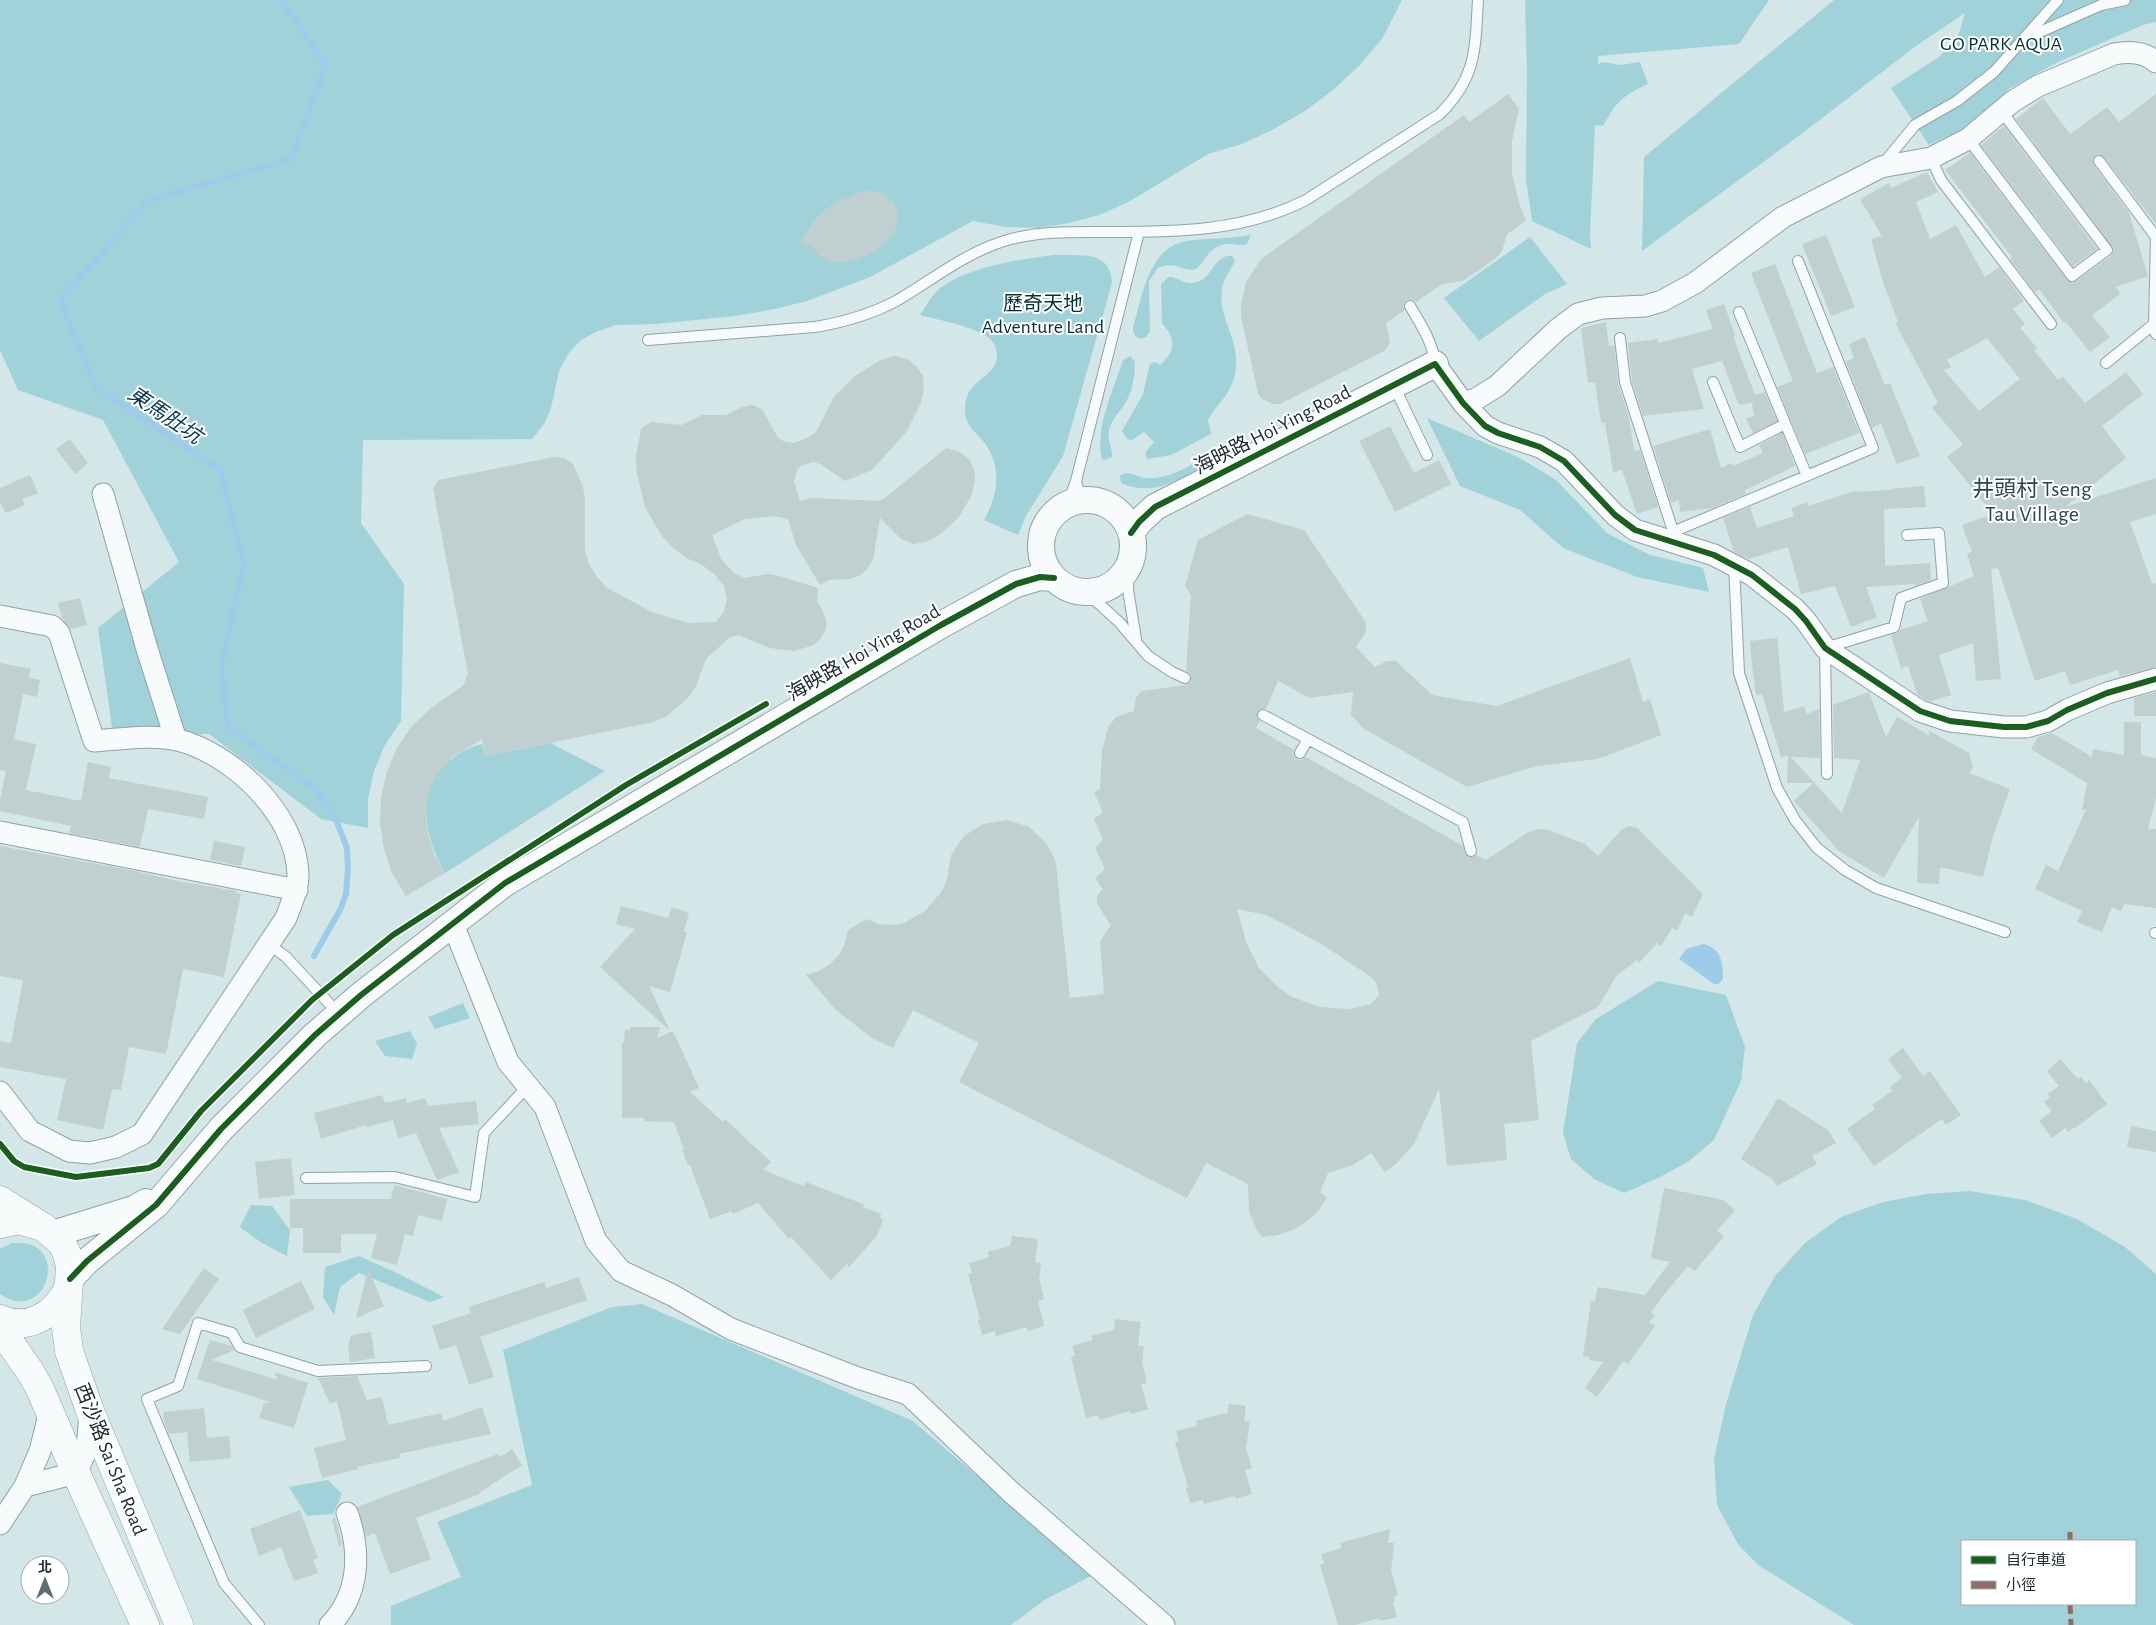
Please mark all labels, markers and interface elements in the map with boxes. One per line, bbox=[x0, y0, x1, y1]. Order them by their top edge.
park label: GO PARK AQUA bbox=[1940, 34, 2062, 54]
park label: 歷奇天地 Adventure Land bbox=[982, 293, 1104, 337]
street label: 海映路 Hoi Ying Road bbox=[1190, 381, 1354, 478]
water label: 東馬肚坑 bbox=[124, 382, 208, 449]
district label: 井頭村 Tseng Tau Village bbox=[1972, 477, 2092, 525]
street label: 海映路 Hoi Ying Road bbox=[783, 600, 943, 705]
street label: 西沙路 Sai Sha Road bbox=[71, 1380, 151, 1538]
legend bbox=[1961, 1540, 2136, 1605]
text: 自行車道 bbox=[2006, 1552, 2066, 1568]
north arrow bbox=[20, 1555, 70, 1605]
text: 北 bbox=[38, 1560, 52, 1575]
text: 小徑 bbox=[2006, 1577, 2036, 1593]

